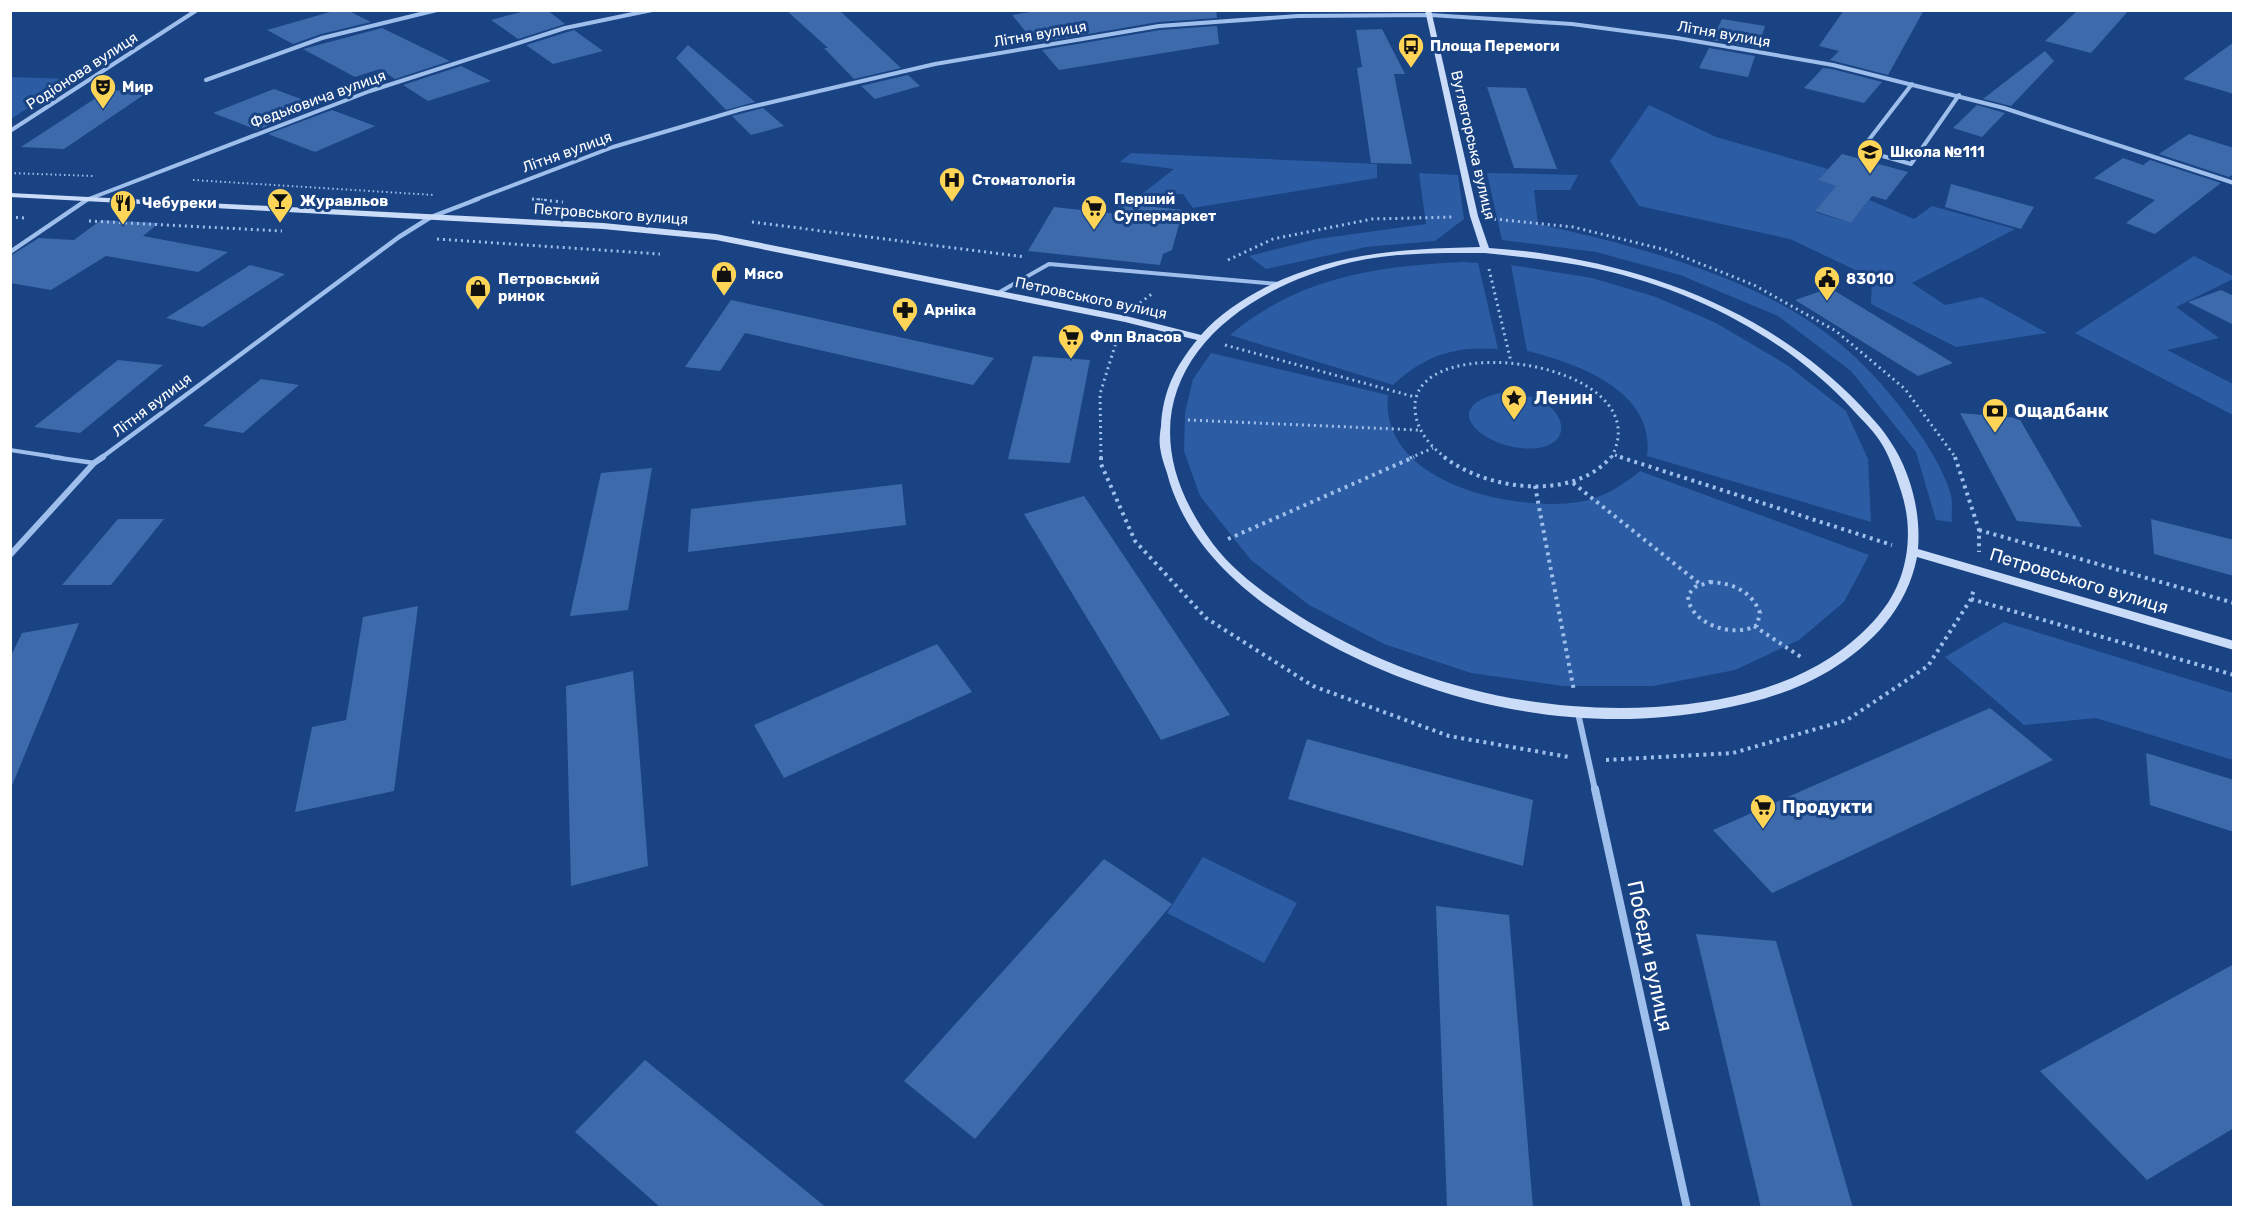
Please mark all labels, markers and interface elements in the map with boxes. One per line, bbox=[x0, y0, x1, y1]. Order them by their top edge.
street label: Літня вулиця bbox=[992, 17, 1088, 51]
street label: Літня вулиця bbox=[1676, 17, 1772, 51]
street label: Родіонова вулиця bbox=[23, 28, 141, 114]
bus stop icon: Площа Перемоги bbox=[1396, 31, 1426, 69]
place label: Площа Перемоги bbox=[1430, 37, 1560, 55]
street label: Федьковича вулиця bbox=[248, 66, 388, 132]
street label: Вуглегорська вулиця bbox=[1447, 69, 1499, 221]
theatre icon: Мир bbox=[88, 72, 118, 110]
place label: Мир bbox=[122, 78, 153, 96]
street label: Літня вулиця bbox=[520, 127, 614, 177]
school or university icon: Школа №111 bbox=[1855, 137, 1885, 175]
place label: Школа №111 bbox=[1890, 143, 1985, 161]
hospital icon: Стоматологія bbox=[937, 165, 967, 203]
place label: Стоматологія bbox=[972, 171, 1076, 189]
bar icon: Журавльов bbox=[265, 186, 295, 224]
restaurant icon: Чебуреки bbox=[108, 188, 138, 226]
place label: Перший Супермаркет bbox=[1114, 190, 1217, 225]
place label: Журавльов bbox=[300, 192, 388, 210]
supermarket icon: Перший Супермаркет bbox=[1079, 193, 1109, 231]
place label: Чебуреки bbox=[142, 194, 217, 212]
street label: Петровського вулиця bbox=[533, 200, 689, 228]
shop icon: Мясо bbox=[709, 259, 739, 297]
public building icon: 83010 bbox=[1812, 264, 1842, 302]
place label: Мясо bbox=[744, 265, 784, 283]
place label: Петровський ринок bbox=[498, 270, 600, 305]
place label: 83010 bbox=[1846, 270, 1894, 288]
shop icon: Петровський ринок bbox=[463, 273, 493, 311]
street label: Петровського вулиця bbox=[1013, 273, 1169, 323]
pharmacy icon: Арніка bbox=[890, 295, 920, 333]
place label: Арніка bbox=[924, 301, 976, 319]
supermarket icon: Флп Власов bbox=[1056, 322, 1086, 360]
place label: Флп Власов bbox=[1090, 328, 1182, 346]
street label: Літня вулиця bbox=[109, 369, 195, 441]
place icon: Ленин bbox=[1499, 383, 1529, 421]
place label: Ленин bbox=[1534, 387, 1593, 409]
bank icon: Ощадбанк bbox=[1980, 396, 2010, 434]
place label: Ощадбанк bbox=[2014, 400, 2109, 422]
street label: Петровського вулиця bbox=[1987, 543, 2171, 619]
supermarket icon: Продукти bbox=[1748, 792, 1778, 830]
place label: Продукти bbox=[1782, 796, 1873, 818]
street label: Победи вулиця bbox=[1622, 878, 1679, 1034]

